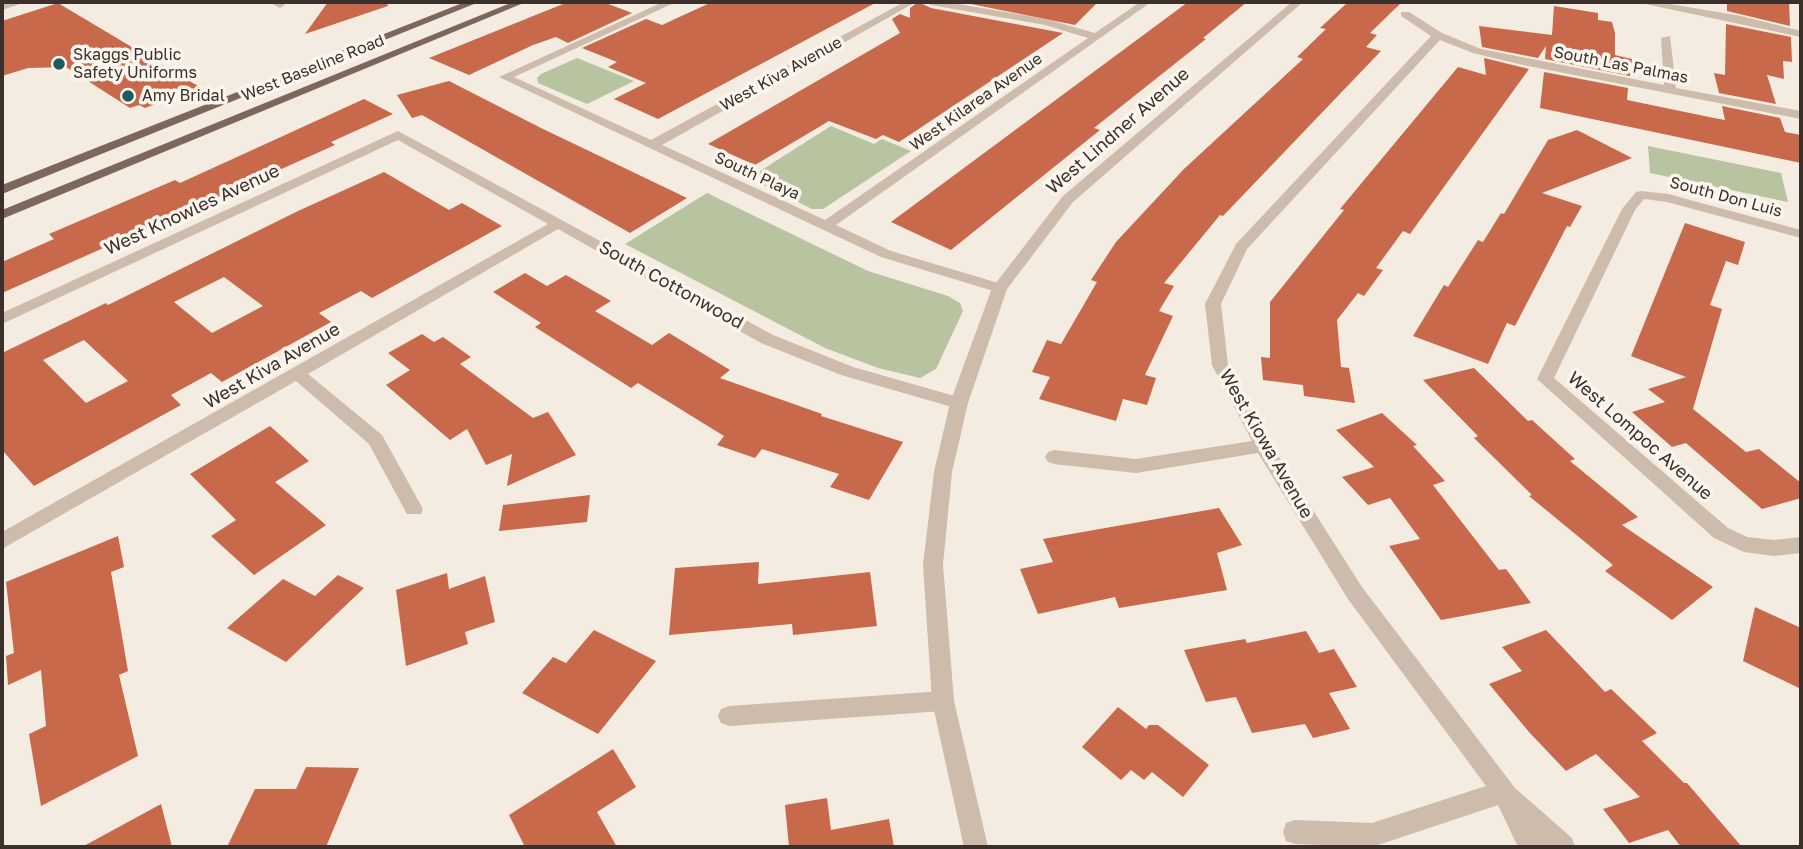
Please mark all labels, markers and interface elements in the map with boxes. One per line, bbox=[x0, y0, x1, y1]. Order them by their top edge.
street label: West Baseline Road bbox=[239, 31, 387, 105]
street label: West Kiva Avenue bbox=[717, 33, 845, 115]
street label: South Las Palmas bbox=[1552, 43, 1690, 87]
place label: Skaggs Public Safety Uniforms bbox=[73, 45, 197, 83]
street label: West Kilarea Avenue bbox=[906, 49, 1046, 155]
marker: Skaggs Public Safety Uniforms bbox=[51, 56, 67, 72]
street label: West Lindner Avenue bbox=[1042, 63, 1194, 199]
place label: Amy Bridal bbox=[142, 86, 225, 106]
marker: Amy Bridal bbox=[120, 88, 136, 104]
street label: South Playa bbox=[711, 148, 803, 204]
street label: West Knowles Avenue bbox=[101, 160, 283, 260]
street label: South Don Luis bbox=[1668, 173, 1784, 221]
street label: South Cottonwood bbox=[595, 236, 747, 334]
street label: West Kiva Avenue bbox=[200, 318, 344, 414]
street label: West Kiowa Avenue bbox=[1215, 366, 1317, 522]
street label: West Lompoc Avenue bbox=[1563, 367, 1717, 505]

